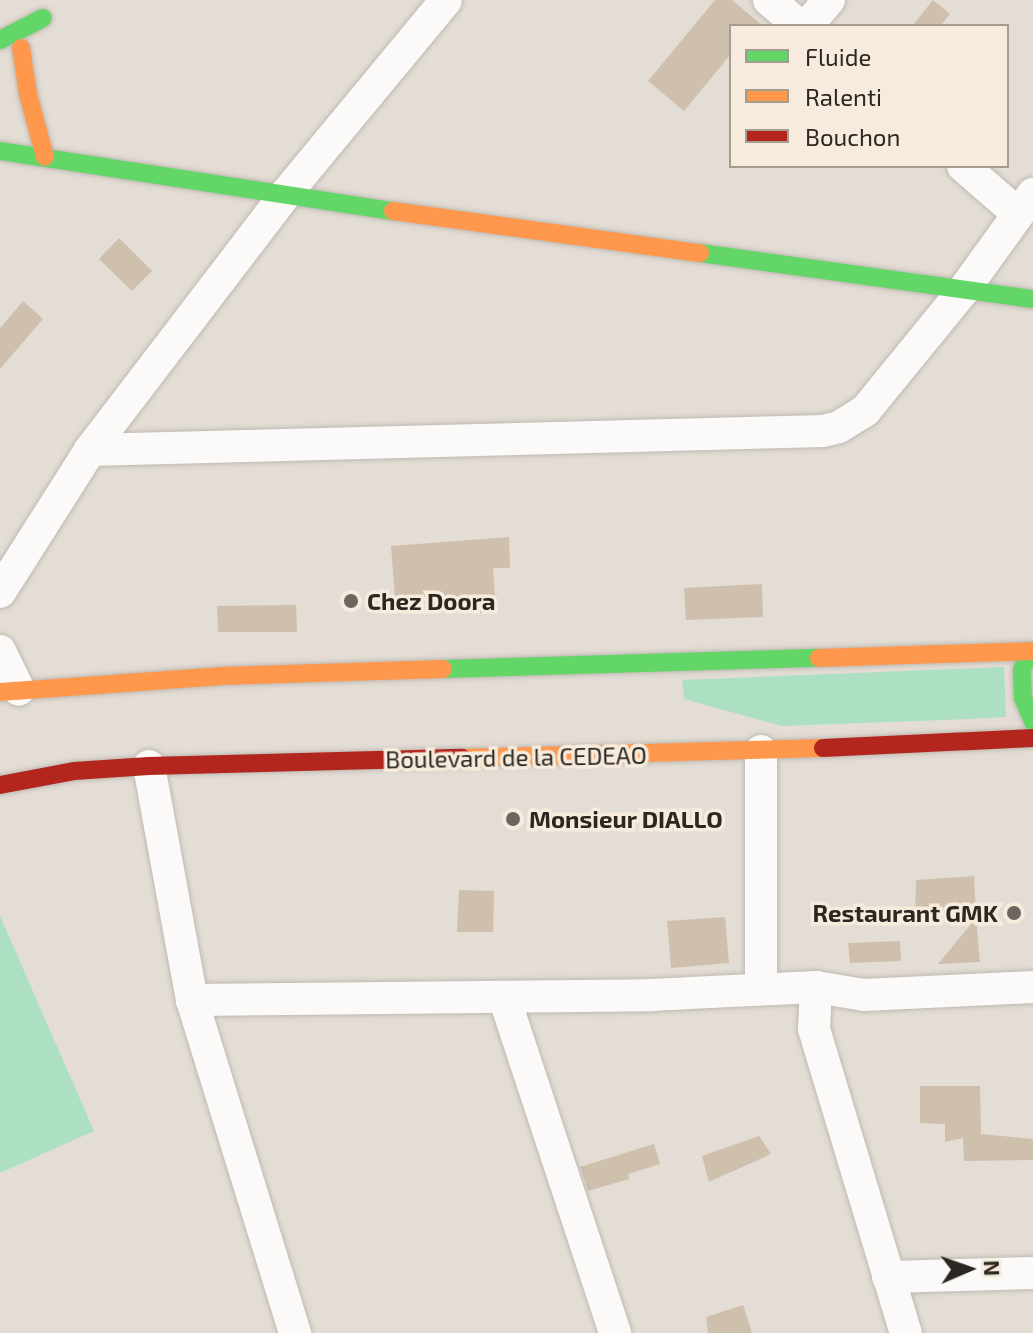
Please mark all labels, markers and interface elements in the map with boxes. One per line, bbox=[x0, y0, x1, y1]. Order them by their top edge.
legend bbox=[729, 24, 1009, 168]
text: Fluide bbox=[805, 42, 871, 71]
text: Ralenti bbox=[805, 82, 882, 111]
text: Bouchon bbox=[805, 122, 900, 151]
place label: Chez Doora bbox=[367, 587, 495, 615]
marker: Chez Doora bbox=[342, 592, 360, 610]
street label: Boulevard de la CEDEAO bbox=[385, 740, 647, 774]
place label: Monsieur DIALLO bbox=[529, 805, 723, 833]
marker: Monsieur DIALLO bbox=[504, 810, 522, 828]
place label: Restaurant GMK bbox=[813, 899, 998, 927]
marker: Restaurant GMK bbox=[1005, 904, 1023, 922]
north arrow bbox=[929, 1229, 1009, 1309]
text: N bbox=[980, 1260, 1006, 1277]

